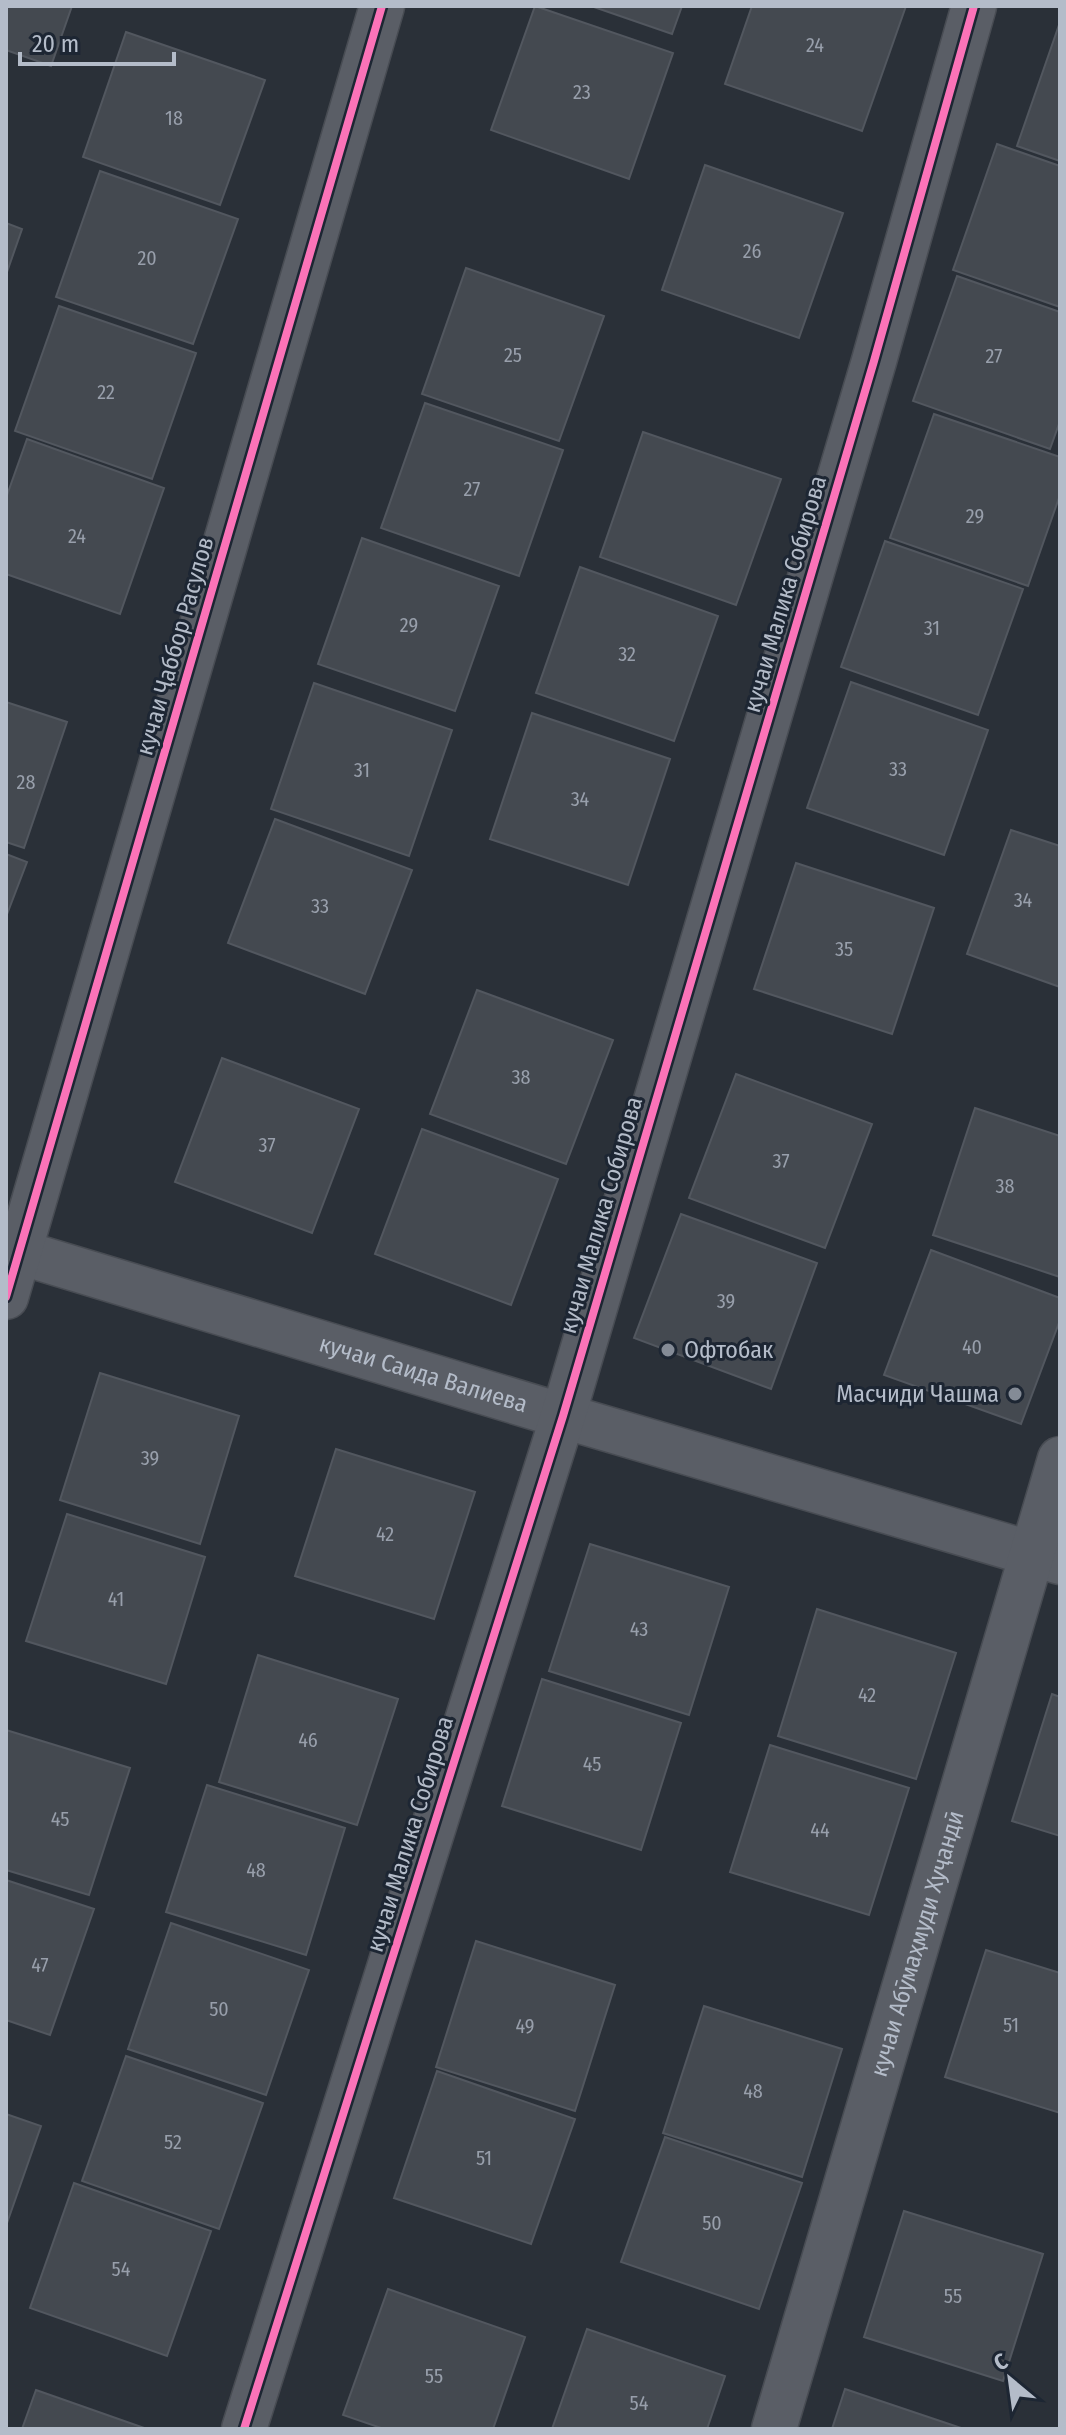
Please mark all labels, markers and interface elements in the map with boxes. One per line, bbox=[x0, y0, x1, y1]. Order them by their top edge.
scale bar bbox=[20, 16, 174, 66]
text: 20 m bbox=[32, 30, 79, 58]
house number: 24 bbox=[806, 33, 824, 57]
house number: 23 bbox=[573, 80, 591, 104]
house number: 18 bbox=[165, 106, 183, 130]
house number: 26 bbox=[743, 239, 761, 263]
house number: 20 bbox=[137, 246, 157, 270]
house number: 25 bbox=[504, 343, 522, 367]
house number: 27 bbox=[986, 344, 1002, 368]
house number: 22 bbox=[97, 380, 115, 404]
street label: кучаи Малика Собирова bbox=[738, 472, 832, 716]
house number: 27 bbox=[464, 477, 480, 501]
house number: 29 bbox=[966, 504, 984, 528]
house number: 24 bbox=[68, 524, 86, 548]
street label: кучаи Ҷаббор Расулов bbox=[130, 534, 220, 758]
house number: 29 bbox=[400, 613, 418, 637]
house number: 31 bbox=[924, 616, 940, 640]
house number: 32 bbox=[618, 642, 636, 666]
house number: 33 bbox=[889, 757, 907, 781]
house number: 31 bbox=[354, 758, 370, 782]
house number: 28 bbox=[17, 770, 35, 794]
house number: 34 bbox=[571, 787, 590, 811]
house number: 34 bbox=[1014, 888, 1033, 912]
house number: 33 bbox=[311, 894, 329, 918]
house number: 35 bbox=[835, 937, 853, 961]
house number: 38 bbox=[511, 1065, 531, 1089]
street label: кучаи Малика Собирова bbox=[554, 1093, 648, 1337]
house number: 37 bbox=[258, 1133, 276, 1157]
house number: 37 bbox=[772, 1149, 790, 1173]
house number: 38 bbox=[995, 1174, 1015, 1198]
house number: 39 bbox=[717, 1289, 735, 1313]
street label: кучаи Саида Валиева bbox=[316, 1329, 531, 1418]
house number: 40 bbox=[962, 1335, 982, 1359]
place label: Офтобак bbox=[684, 1336, 774, 1364]
marker: Офтобак bbox=[659, 1341, 677, 1359]
place label: Масчиди Чашма bbox=[836, 1380, 999, 1408]
marker: Масчиди Чашма bbox=[1006, 1385, 1024, 1403]
house number: 39 bbox=[141, 1446, 159, 1470]
house number: 42 bbox=[376, 1522, 394, 1546]
house number: 41 bbox=[108, 1587, 124, 1611]
house number: 43 bbox=[630, 1617, 648, 1641]
house number: 42 bbox=[858, 1683, 876, 1707]
street label: кучаи Малика Собирова bbox=[361, 1713, 459, 1955]
house number: 46 bbox=[298, 1728, 318, 1752]
house number: 45 bbox=[583, 1752, 601, 1776]
house number: 45 bbox=[51, 1807, 69, 1831]
street label: кучаи Абӯмаҳмуди Хуҷандӣ bbox=[865, 1807, 970, 2080]
house number: 44 bbox=[810, 1818, 830, 1842]
house number: 48 bbox=[246, 1858, 266, 1882]
house number: 47 bbox=[31, 1953, 49, 1977]
house number: 50 bbox=[209, 1997, 229, 2021]
house number: 51 bbox=[1003, 2013, 1019, 2037]
house number: 49 bbox=[515, 2014, 535, 2038]
house number: 48 bbox=[743, 2079, 763, 2103]
house number: 52 bbox=[164, 2130, 182, 2154]
house number: 51 bbox=[476, 2146, 492, 2170]
house number: 50 bbox=[702, 2211, 722, 2235]
house number: 54 bbox=[112, 2257, 131, 2281]
house number: 55 bbox=[944, 2284, 962, 2308]
north arrow bbox=[970, 2339, 1050, 2419]
text: С bbox=[989, 2347, 1013, 2377]
house number: 55 bbox=[425, 2364, 443, 2388]
house number: 54 bbox=[630, 2391, 649, 2415]

